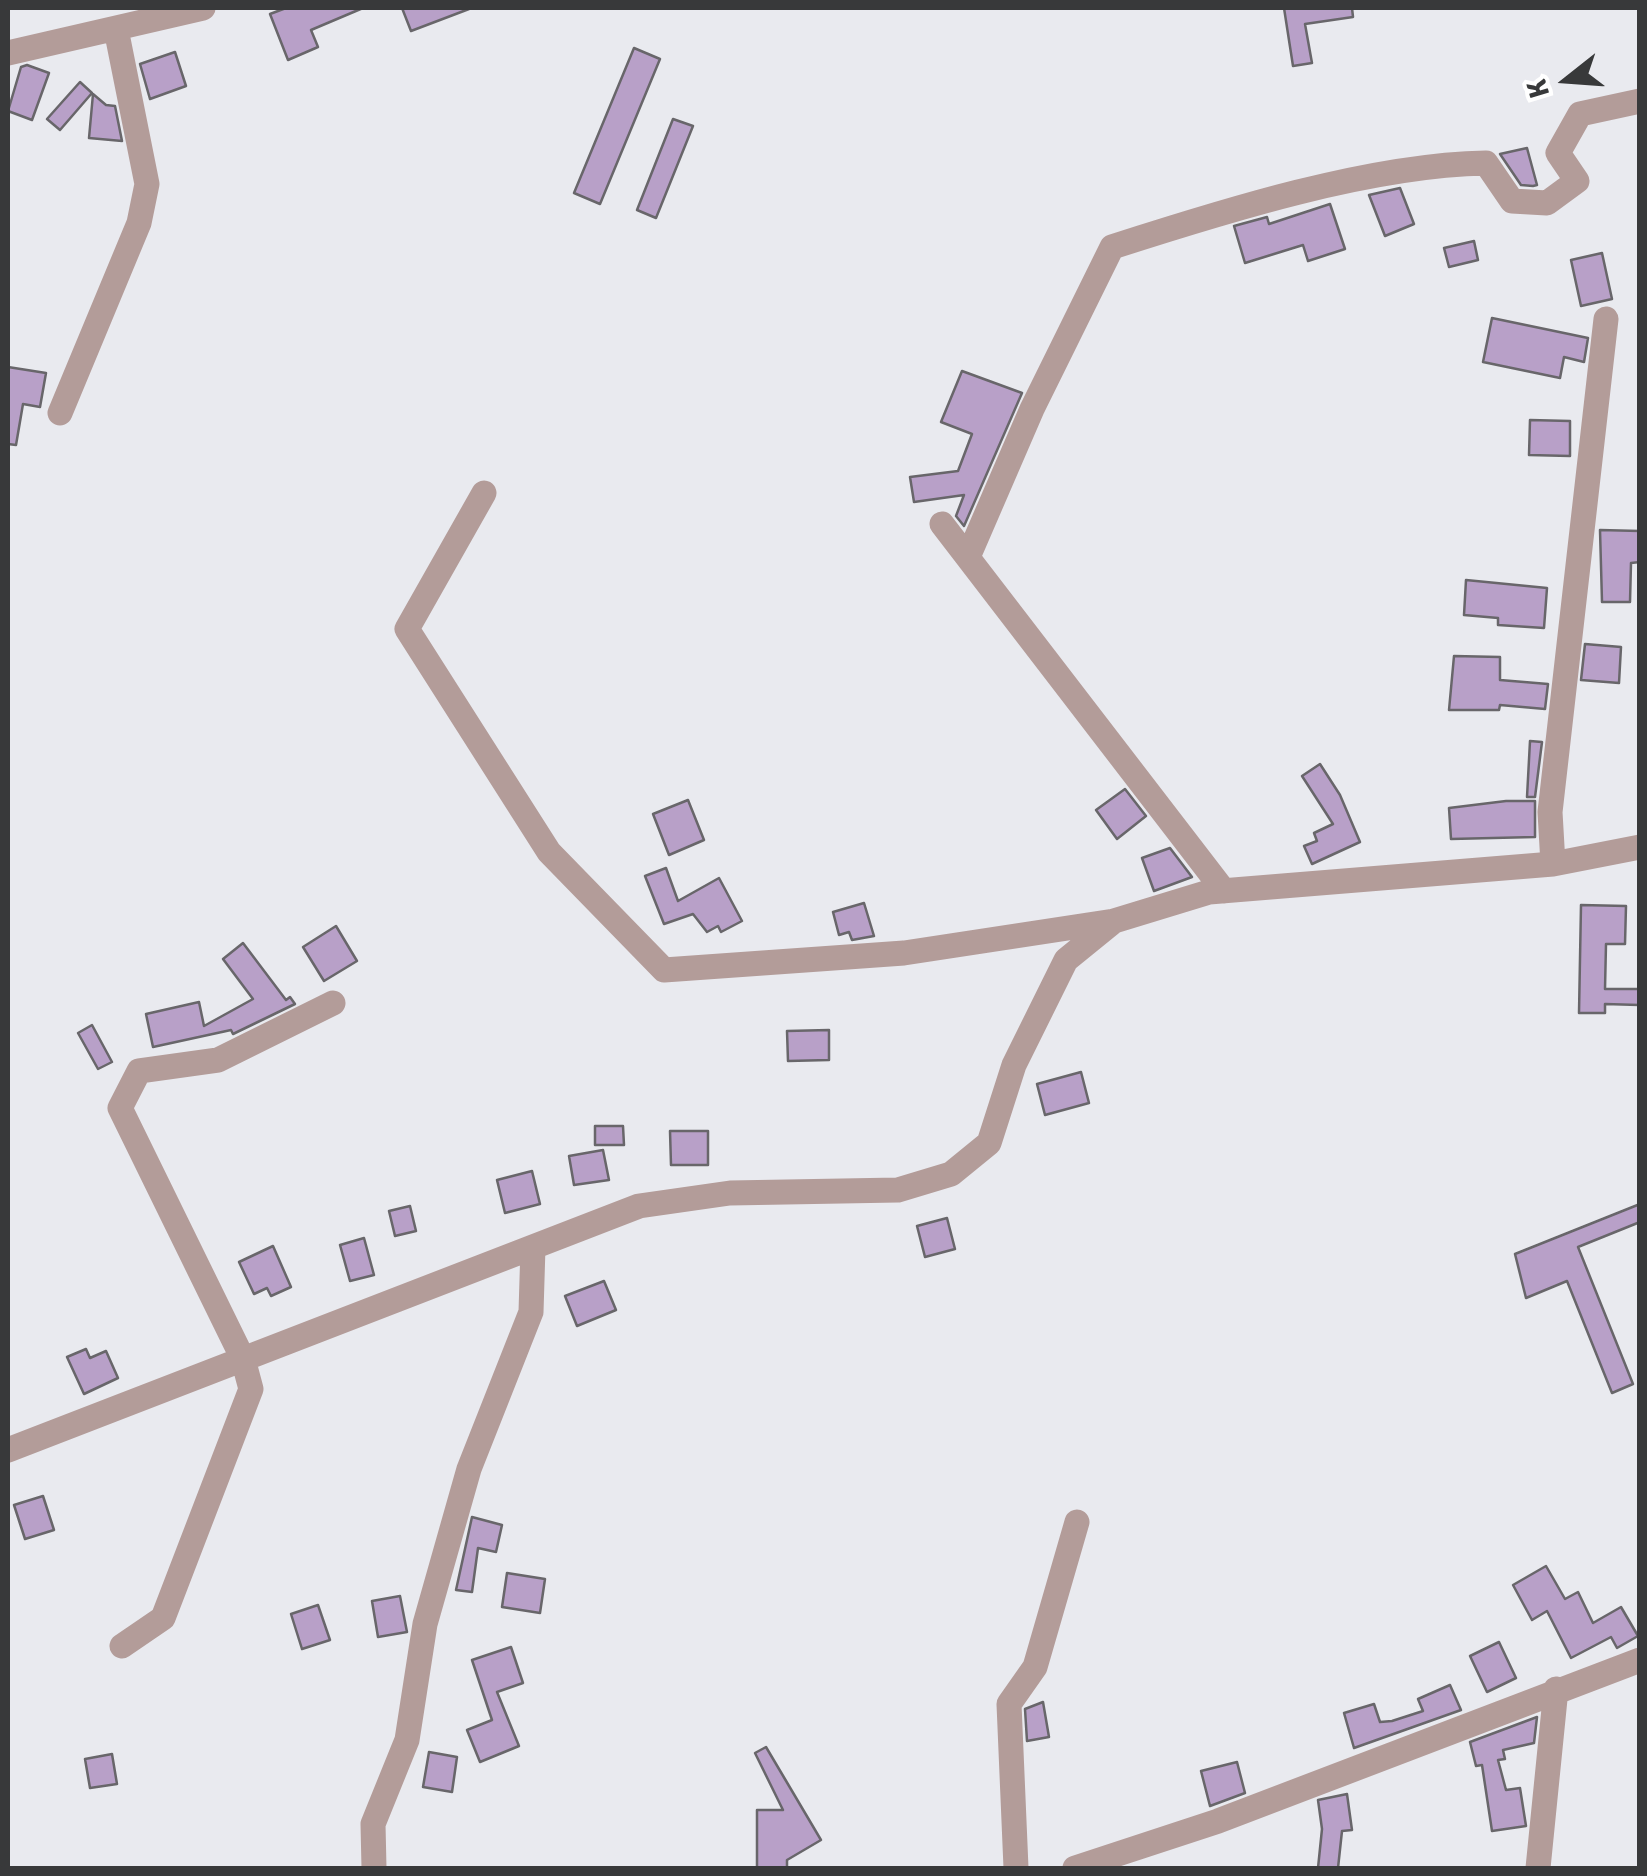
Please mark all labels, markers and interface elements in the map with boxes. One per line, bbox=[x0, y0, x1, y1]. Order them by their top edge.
north arrow bbox=[1517, 30, 1617, 130]
text: K bbox=[1520, 75, 1557, 102]

